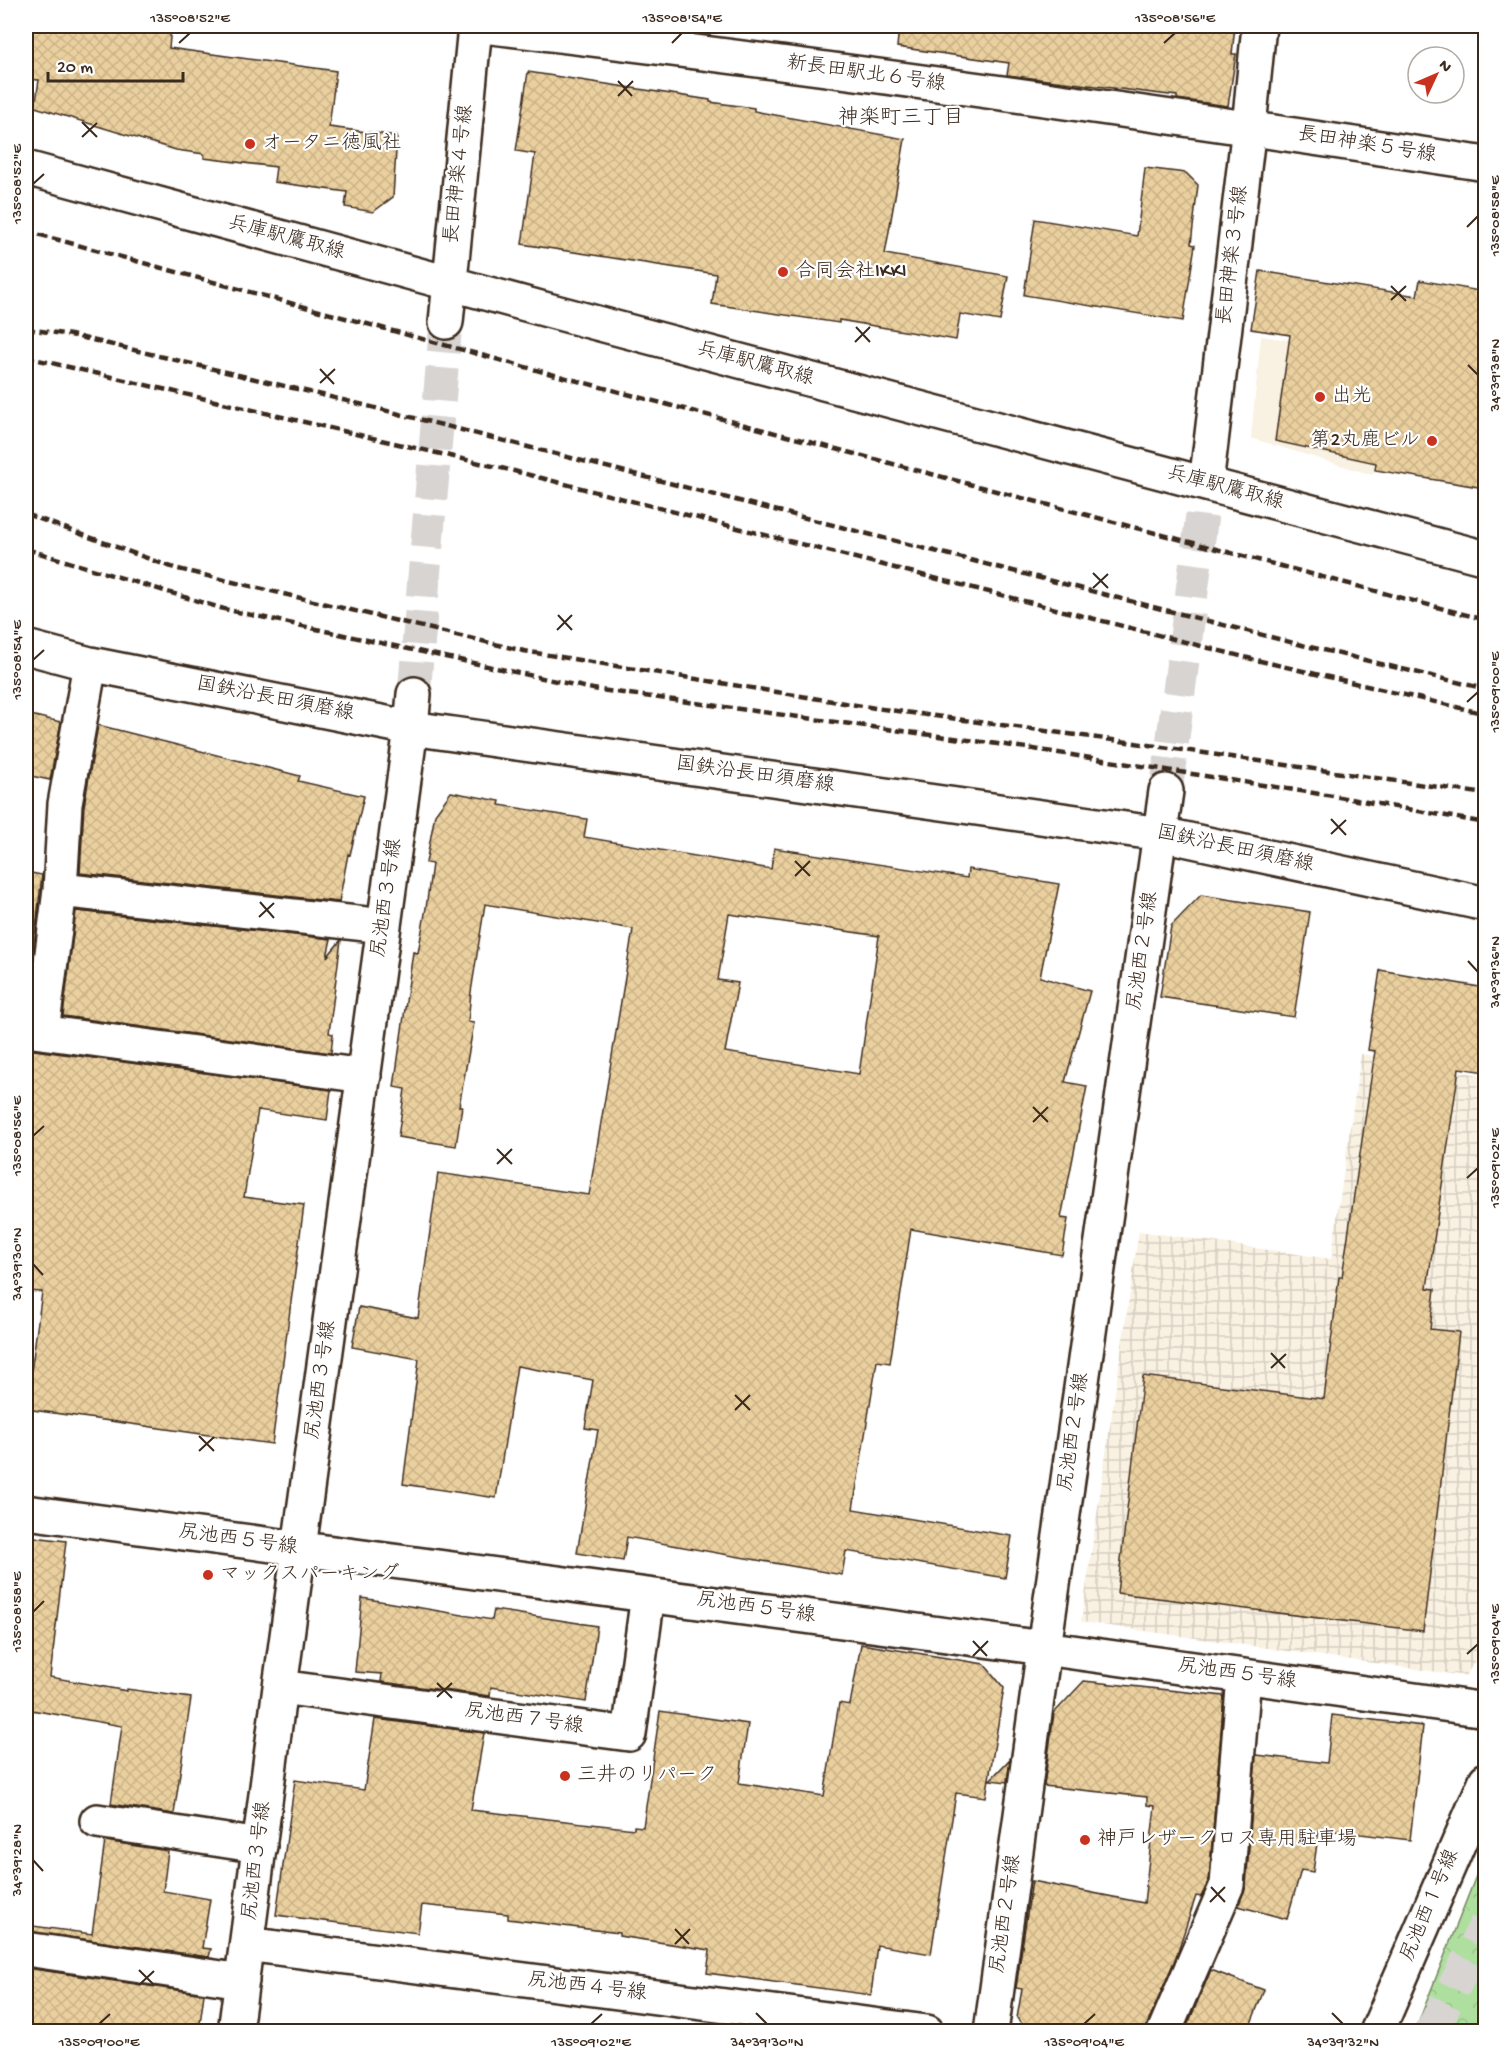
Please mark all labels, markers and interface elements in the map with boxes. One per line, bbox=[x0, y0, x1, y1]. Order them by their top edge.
text: 135°08'52"E bbox=[149, 10, 231, 28]
text: 135°08'54"E bbox=[641, 10, 722, 28]
text: 135°08'56"E bbox=[1134, 10, 1216, 28]
scale bar bbox=[48, 45, 183, 83]
north arrow bbox=[1406, 45, 1466, 105]
street label: 新長田駅北６号線 bbox=[785, 51, 947, 98]
text: N bbox=[1434, 57, 1455, 78]
text: 20 m bbox=[57, 58, 93, 79]
street label: 長田神楽４号線 bbox=[439, 103, 479, 245]
district label: 神楽町三丁目 bbox=[838, 105, 964, 132]
street label: 長田神楽５号線 bbox=[1296, 122, 1438, 168]
place label: オータニ徳風社 bbox=[262, 132, 402, 156]
marker: オータニ徳風社 bbox=[243, 137, 257, 151]
text: 135°08'52"E bbox=[9, 143, 27, 225]
text: 135°08'58"E bbox=[1487, 175, 1505, 257]
street label: 長田神楽３号線 bbox=[1212, 184, 1254, 326]
street label: 兵庫駅鷹取線 bbox=[225, 210, 347, 266]
place label: 合同会社IKKI bbox=[795, 259, 907, 284]
marker: 合同会社IKKI bbox=[776, 265, 790, 279]
street label: 兵庫駅鷹取線 bbox=[694, 336, 816, 392]
text: 34°39'38"N bbox=[1487, 338, 1505, 412]
place label: 出光 bbox=[1332, 385, 1372, 409]
marker: 出光 bbox=[1313, 390, 1327, 404]
place label: 第2丸鹿ビル bbox=[1311, 428, 1420, 453]
marker: 第2丸鹿ビル bbox=[1425, 434, 1439, 448]
street label: 兵庫駅鷹取線 bbox=[1164, 460, 1286, 516]
text: 135°08'54"E bbox=[9, 620, 27, 701]
text: 135°09'00"E bbox=[1487, 651, 1505, 733]
street label: 国鉄沿長田須磨線 bbox=[194, 671, 356, 727]
street label: 国鉄沿長田須磨線 bbox=[674, 751, 836, 799]
street label: 国鉄沿長田須磨線 bbox=[1154, 820, 1316, 878]
street label: 尻池西３号線 bbox=[367, 837, 408, 959]
street label: 尻池西２号線 bbox=[1123, 890, 1164, 1012]
text: 34°39'36"N bbox=[1487, 936, 1505, 1009]
text: 135°08'56"E bbox=[9, 1095, 27, 1177]
text: 135°09'02"E bbox=[1487, 1127, 1505, 1209]
text: 34°39'30"N bbox=[9, 1227, 27, 1302]
street label: 尻池西３号線 bbox=[301, 1319, 342, 1441]
street label: 尻池西２号線 bbox=[1054, 1371, 1095, 1493]
street label: 尻池西５号線 bbox=[177, 1520, 299, 1561]
place label: マックスパーキング bbox=[220, 1562, 400, 1587]
marker: マックスパーキング bbox=[201, 1568, 215, 1582]
text: 135°08'58"E bbox=[9, 1571, 27, 1653]
street label: 尻池西５号線 bbox=[695, 1588, 817, 1629]
text: 135°09'04"E bbox=[1487, 1604, 1505, 1685]
street label: 尻池西５号線 bbox=[1176, 1654, 1298, 1695]
street label: 尻池西７号線 bbox=[463, 1699, 585, 1740]
place label: 三井のリパーク bbox=[577, 1763, 717, 1788]
marker: 三井のリパーク bbox=[558, 1769, 572, 1783]
street label: 尻池西３号線 bbox=[238, 1800, 277, 1922]
text: 34°39'28"N bbox=[9, 1824, 27, 1897]
place label: 神戸レザークロス専用駐車場 bbox=[1097, 1827, 1357, 1852]
marker: 神戸レザークロス専用駐車場 bbox=[1078, 1833, 1092, 1847]
street label: 尻池西１号線 bbox=[1396, 1846, 1465, 1966]
street label: 尻池西２号線 bbox=[986, 1853, 1027, 1975]
street label: 尻池西４号線 bbox=[526, 1968, 648, 2007]
text: 135°09'00"E bbox=[58, 2034, 140, 2052]
text: 135°09'02"E bbox=[550, 2034, 632, 2052]
text: 34°39'30"N bbox=[729, 2034, 804, 2052]
text: 135°09'04"E bbox=[1043, 2034, 1124, 2052]
text: 34°39'32"N bbox=[1306, 2034, 1379, 2052]

